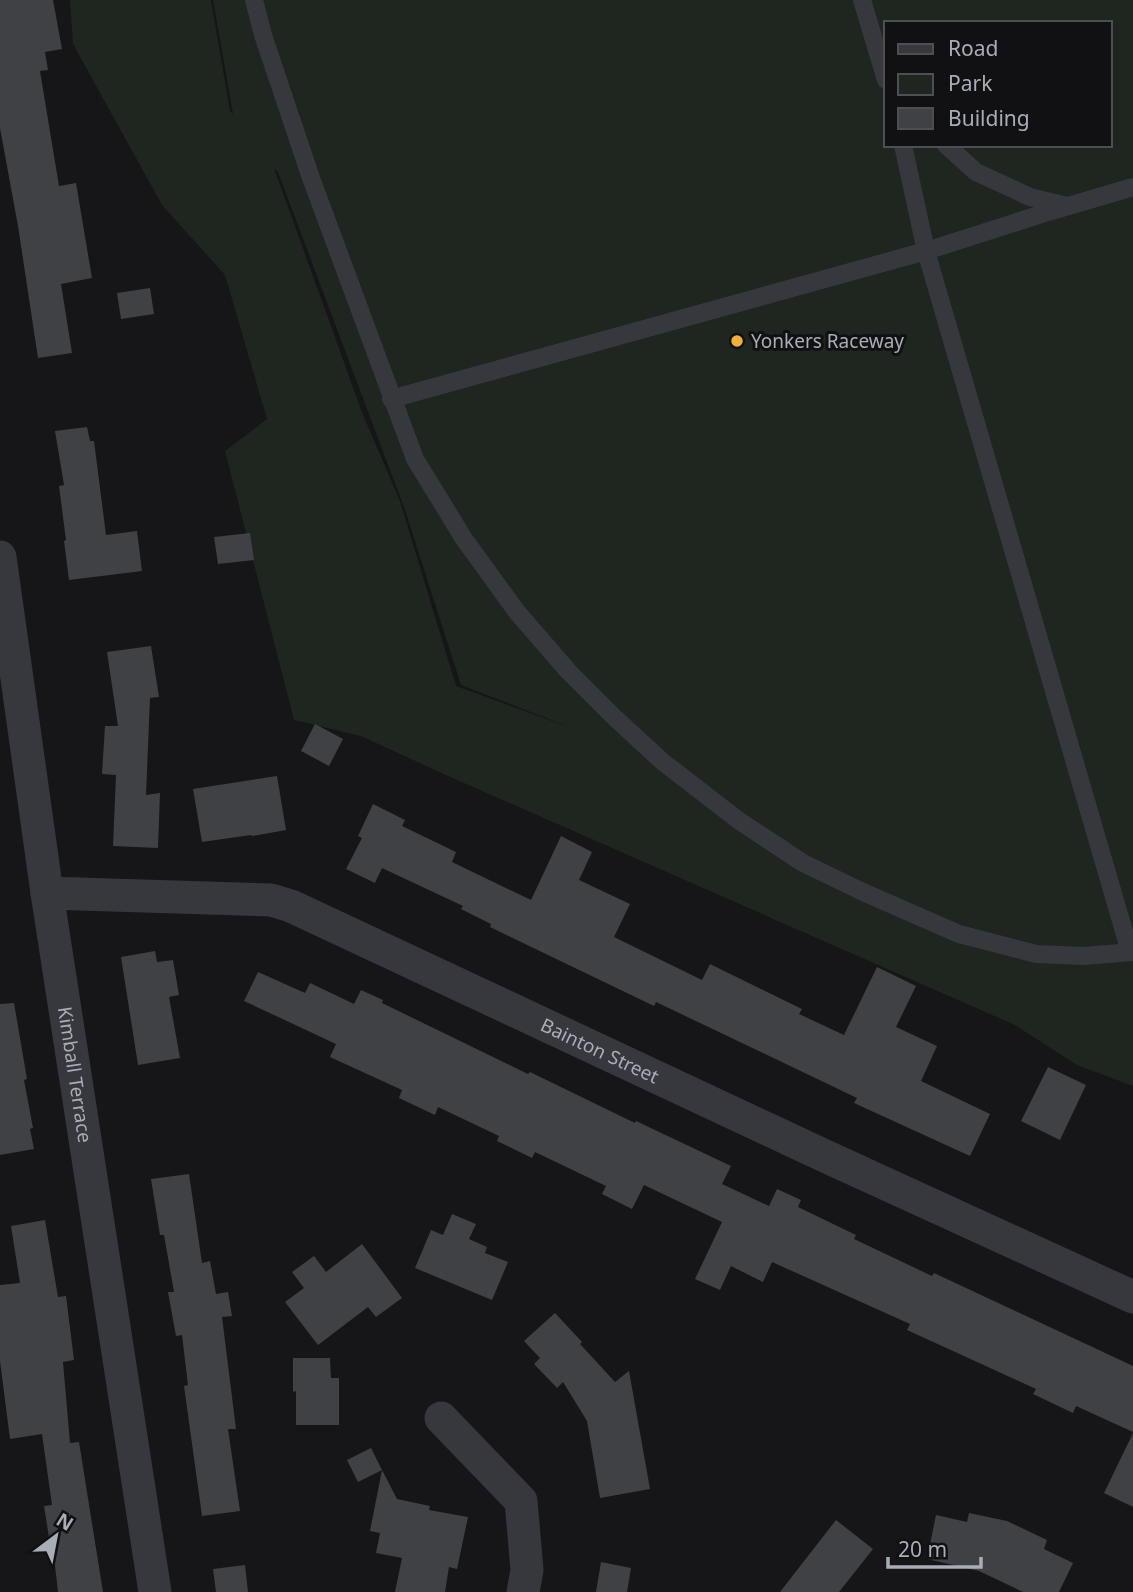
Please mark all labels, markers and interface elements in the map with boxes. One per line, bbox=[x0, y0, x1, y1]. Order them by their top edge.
legend bbox=[884, 21, 1112, 147]
text: Road bbox=[948, 34, 998, 62]
text: Park bbox=[948, 69, 993, 97]
text: Building bbox=[948, 104, 1030, 132]
place label: Yonkers Raceway bbox=[751, 328, 904, 354]
marker: Yonkers Raceway bbox=[729, 333, 745, 349]
street label: Kimball Terrace bbox=[52, 1005, 98, 1144]
street label: Bainton Street bbox=[536, 1012, 663, 1090]
north arrow bbox=[21, 1501, 91, 1571]
text: N bbox=[52, 1506, 78, 1537]
scale bar bbox=[888, 1526, 981, 1570]
text: 20 m bbox=[898, 1535, 947, 1563]

